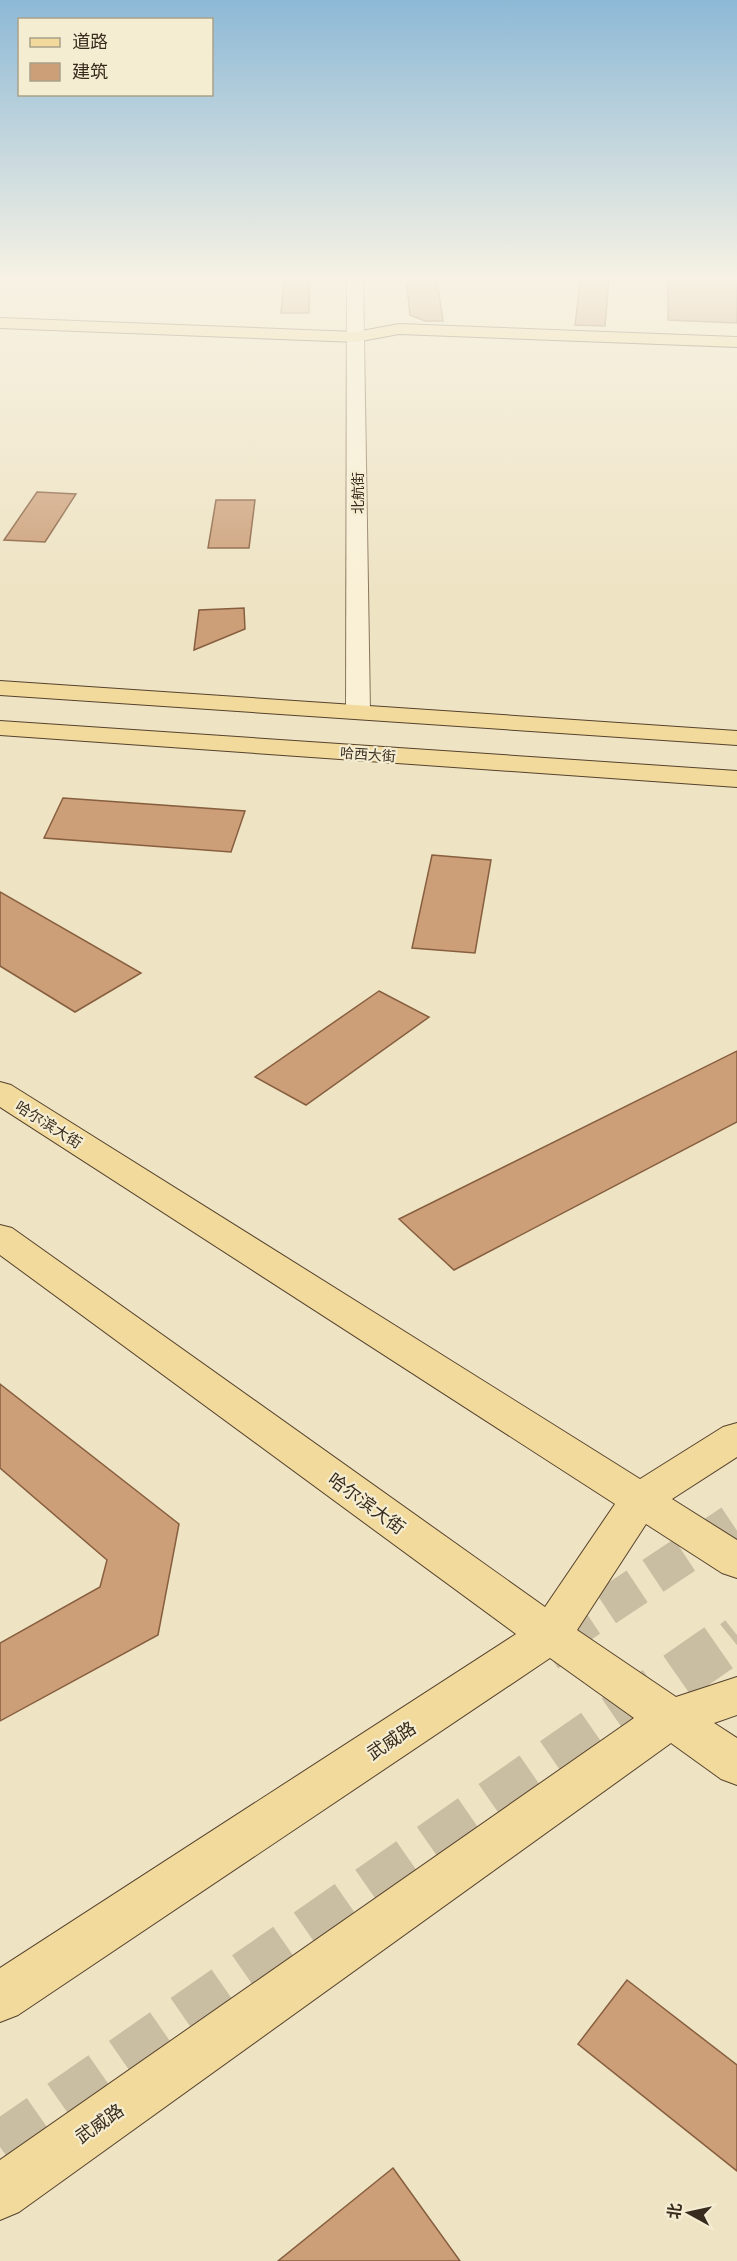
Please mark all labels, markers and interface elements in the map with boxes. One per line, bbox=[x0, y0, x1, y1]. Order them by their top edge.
legend bbox=[18, 18, 213, 96]
text: 道路 bbox=[72, 29, 108, 53]
text: 建筑 bbox=[72, 59, 108, 83]
street label: 北航街 bbox=[348, 472, 367, 514]
street label: 哈西大街 bbox=[339, 743, 397, 765]
street label: 哈尔滨大街 bbox=[12, 1096, 86, 1152]
street label: 哈尔滨大街 bbox=[324, 1467, 410, 1539]
street label: 武威路 bbox=[362, 1715, 420, 1765]
street label: 武威路 bbox=[70, 2098, 128, 2148]
north arrow bbox=[659, 2183, 719, 2243]
text: 北 bbox=[662, 2201, 686, 2220]

